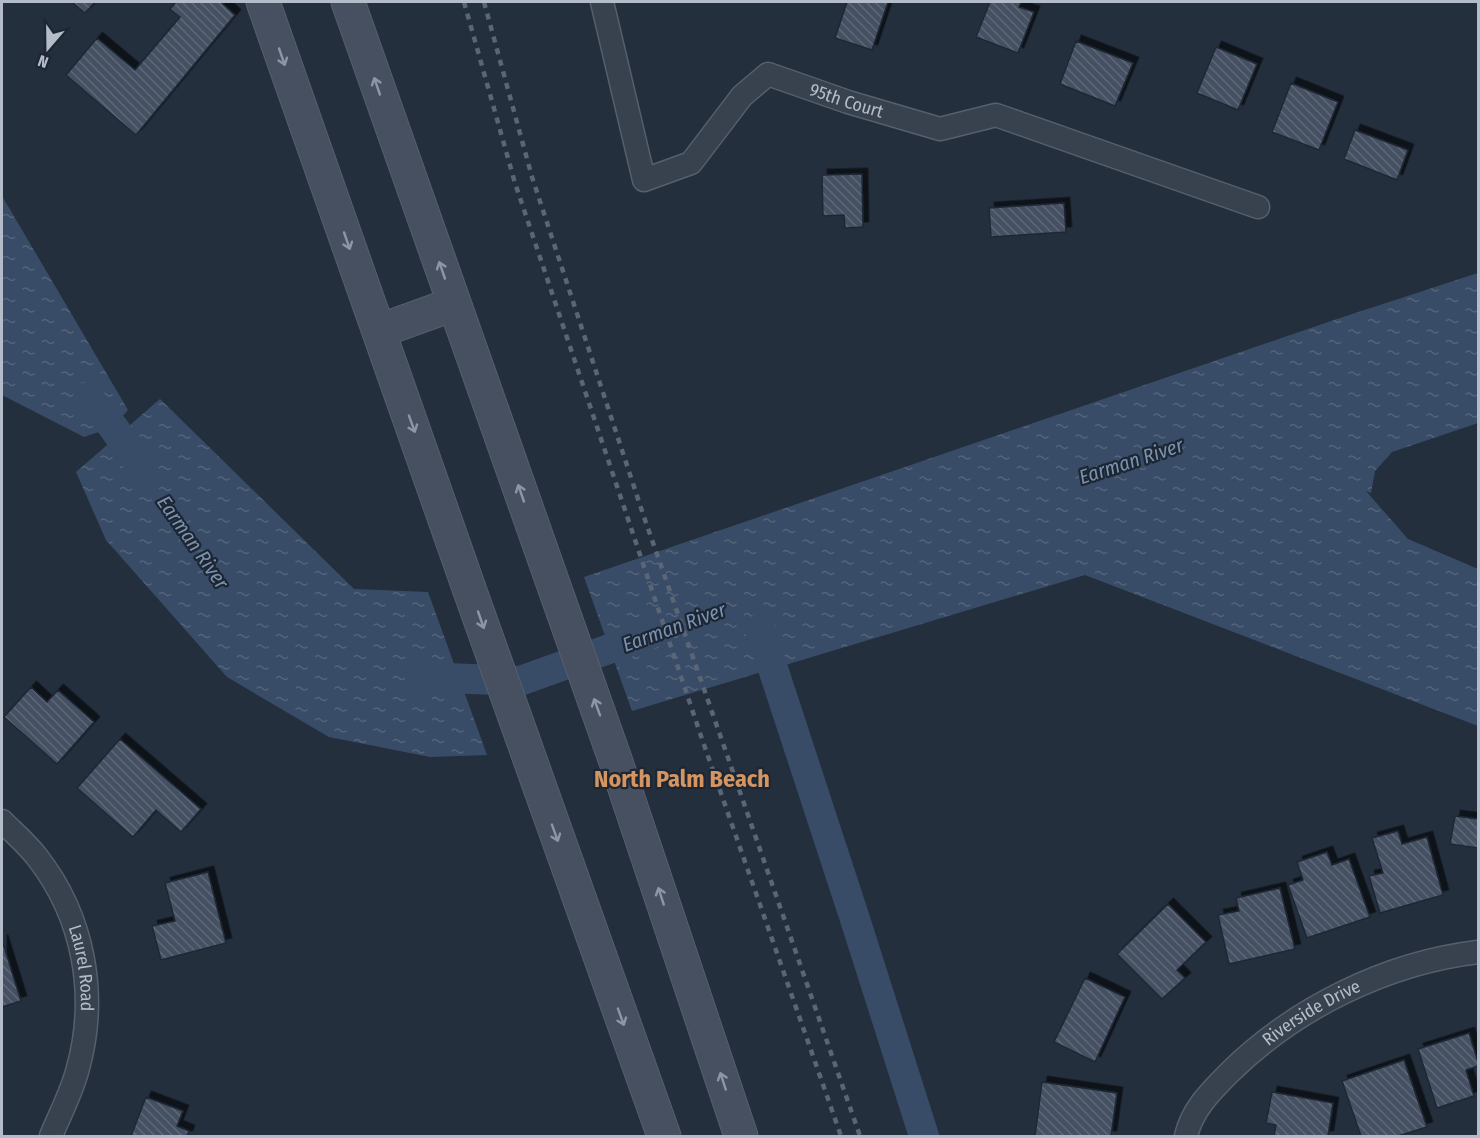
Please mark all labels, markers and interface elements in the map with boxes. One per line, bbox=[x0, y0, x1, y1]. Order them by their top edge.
north arrow bbox=[18, 18, 78, 78]
one-way arrow bbox=[278, 47, 289, 66]
text: N bbox=[35, 51, 51, 72]
one-way arrow bbox=[371, 77, 382, 96]
street label: 95th Court bbox=[807, 78, 886, 123]
one-way arrow bbox=[343, 231, 354, 249]
one-way arrow bbox=[436, 261, 447, 280]
one-way arrow bbox=[408, 414, 419, 433]
water label: Earman River bbox=[1076, 433, 1187, 489]
one-way arrow bbox=[514, 484, 525, 503]
water label: Earman River bbox=[152, 491, 234, 594]
water label: Earman River bbox=[619, 597, 730, 657]
one-way arrow bbox=[476, 610, 487, 629]
one-way arrow bbox=[590, 698, 601, 717]
district label: North Palm Beach bbox=[594, 765, 770, 793]
one-way arrow bbox=[550, 823, 561, 842]
one-way arrow bbox=[655, 887, 666, 906]
street label: Laurel Road bbox=[64, 922, 98, 1011]
street label: Riverside Drive bbox=[1258, 975, 1364, 1050]
one-way arrow bbox=[616, 1007, 627, 1026]
one-way arrow bbox=[716, 1072, 727, 1091]

